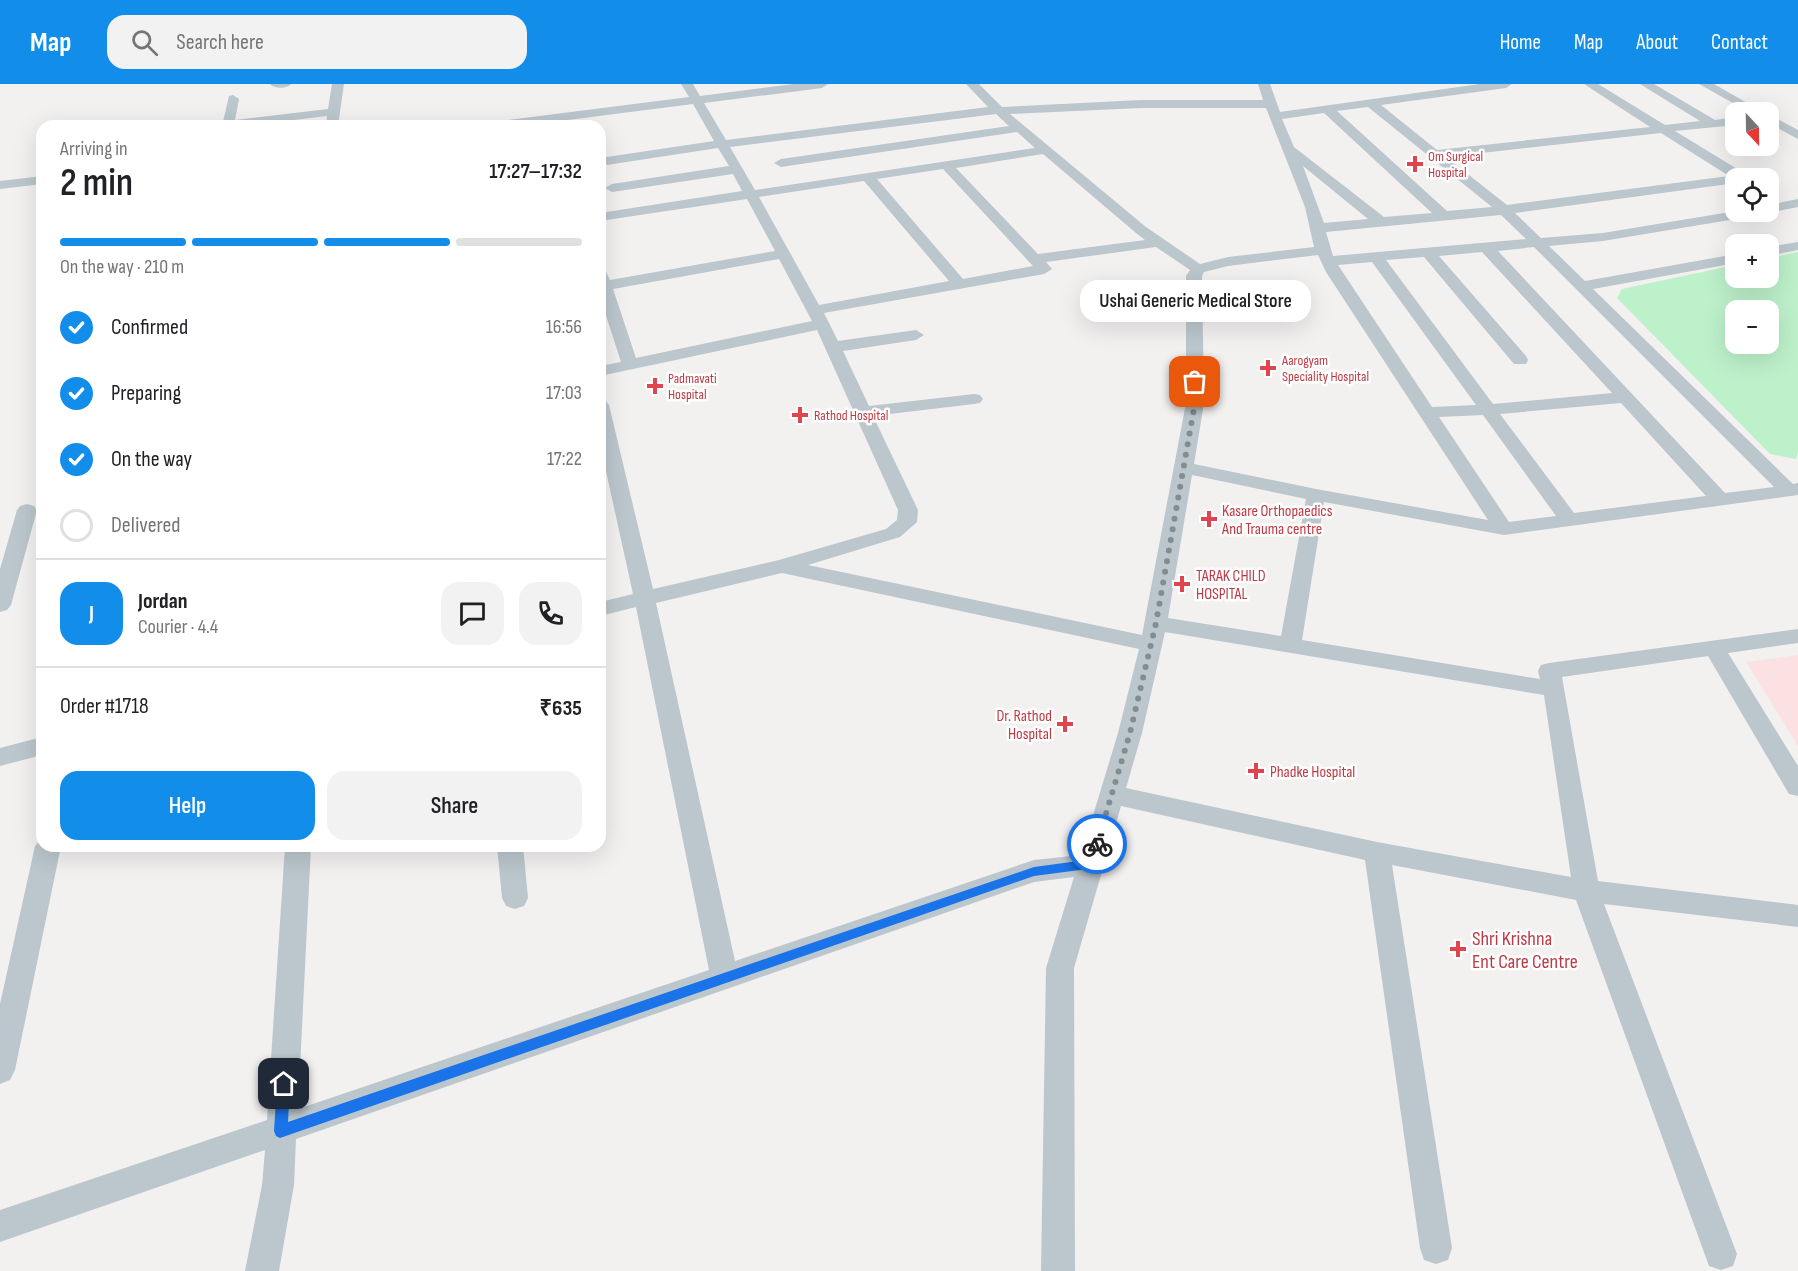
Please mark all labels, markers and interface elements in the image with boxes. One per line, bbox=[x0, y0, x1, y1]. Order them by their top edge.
search box bbox=[107, 15, 527, 69]
text: Map bbox=[30, 26, 71, 59]
icon: search bbox=[128, 26, 161, 59]
text: Search here bbox=[176, 29, 264, 56]
text: Home bbox=[1500, 30, 1541, 55]
text: Map bbox=[1574, 30, 1603, 55]
text: About bbox=[1636, 30, 1678, 55]
text: Contact bbox=[1711, 30, 1768, 55]
north arrow bbox=[1725, 102, 1779, 156]
map controls bbox=[1725, 102, 1779, 354]
text: Arriving in bbox=[60, 137, 128, 161]
place label: Om Surgical Hospital bbox=[1428, 148, 1483, 181]
marker: Om Surgical Hospital bbox=[1406, 155, 1424, 173]
text: 17:27–17:32 bbox=[489, 158, 582, 185]
text: 2 min bbox=[60, 160, 133, 207]
button: locate bbox=[1725, 168, 1779, 222]
button: + bbox=[1725, 234, 1779, 288]
text: On the way · 210 m bbox=[60, 255, 184, 279]
callout: Ushai Generic Medical Store bbox=[1080, 280, 1310, 322]
text: Ushai Generic Medical Store bbox=[1099, 289, 1292, 313]
button: − bbox=[1725, 300, 1779, 354]
icon: check bbox=[60, 311, 93, 344]
text: Confirmed bbox=[111, 314, 188, 341]
text: 16:56 bbox=[546, 315, 582, 339]
place label: Aarogyam Speciality Hospital bbox=[1281, 352, 1369, 385]
pin bbox=[1169, 356, 1220, 407]
marker: Aarogyam Speciality Hospital bbox=[1259, 359, 1277, 377]
icon: bag bbox=[1178, 365, 1211, 398]
place label: Padmavati Hospital bbox=[668, 370, 717, 403]
icon: check bbox=[60, 377, 93, 410]
marker: Padmavati Hospital bbox=[646, 377, 664, 395]
text: Preparing bbox=[111, 380, 181, 407]
text: 17:03 bbox=[546, 381, 582, 405]
marker: Rathod Hospital bbox=[791, 406, 809, 424]
place label: Rathod Hospital bbox=[814, 407, 888, 424]
icon: check bbox=[60, 443, 93, 476]
text: On the way bbox=[111, 446, 192, 473]
text: 17:22 bbox=[547, 447, 582, 471]
place label: Kasare Orthopaedics And Trauma centre bbox=[1221, 502, 1333, 539]
marker: Kasare Orthopaedics And Trauma centre bbox=[1200, 510, 1218, 528]
text: Delivered bbox=[111, 512, 180, 539]
place label: TARAK CHILD HOSPITAL bbox=[1196, 567, 1266, 604]
marker: TARAK CHILD HOSPITAL bbox=[1173, 575, 1191, 593]
button: chat bbox=[441, 582, 504, 645]
button: phone bbox=[519, 582, 582, 645]
text: Jordan bbox=[138, 588, 187, 615]
text: J bbox=[89, 600, 94, 627]
text: Courier · 4.4 bbox=[138, 615, 218, 639]
text: Order #1718 bbox=[60, 693, 149, 720]
text: ₹635 bbox=[540, 695, 582, 722]
place label: Dr. Rathod Hospital bbox=[996, 707, 1052, 744]
marker: Dr. Rathod Hospital bbox=[1056, 715, 1074, 733]
marker: Phadke Hospital bbox=[1247, 762, 1265, 780]
place label: Phadke Hospital bbox=[1270, 763, 1355, 782]
button: Help bbox=[60, 771, 315, 840]
button: Share bbox=[327, 771, 582, 840]
courier bbox=[1067, 814, 1127, 874]
icon: bike bbox=[1081, 828, 1114, 861]
place label: Shri Krishna Ent Care Centre bbox=[1472, 927, 1578, 974]
marker: Shri Krishna Ent Care Centre bbox=[1449, 940, 1467, 958]
pin bbox=[258, 1058, 309, 1109]
icon: home bbox=[267, 1067, 300, 1100]

